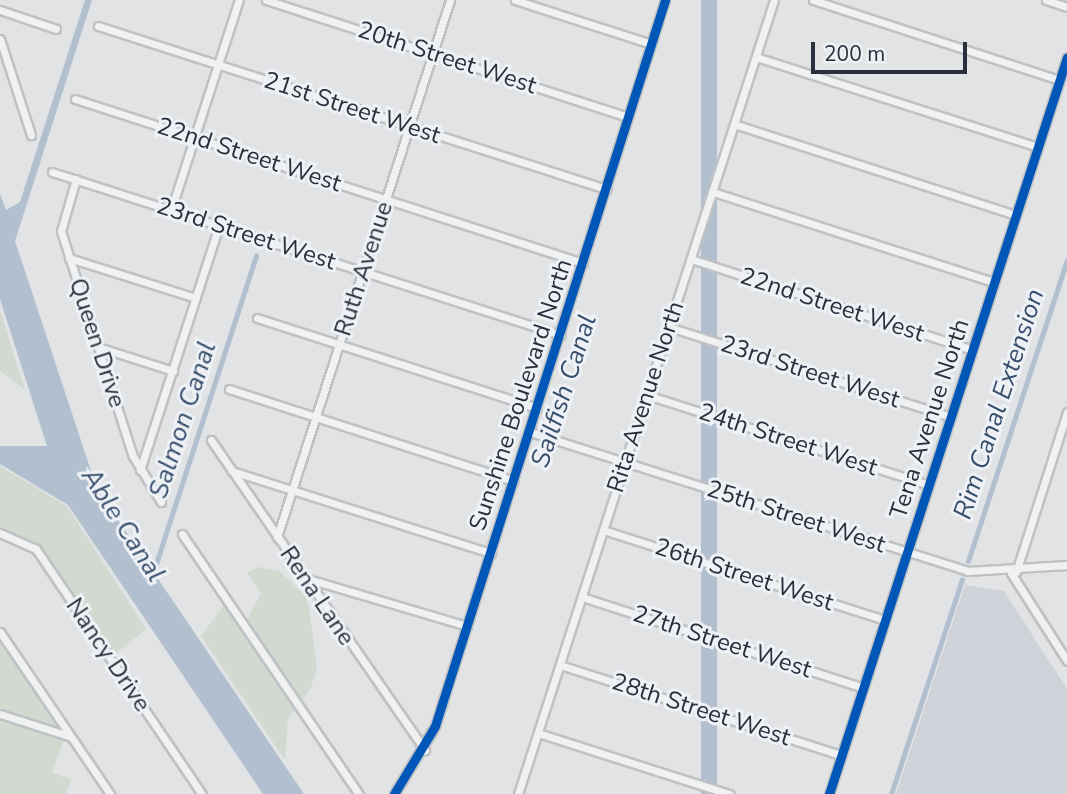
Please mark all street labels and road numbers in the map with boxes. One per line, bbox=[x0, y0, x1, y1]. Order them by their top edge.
street label: 20th Street West bbox=[354, 16, 540, 100]
street label: 21st Street West bbox=[260, 66, 444, 150]
street label: 22nd Street West bbox=[153, 112, 345, 198]
street label: 23rd Street West bbox=[153, 191, 339, 277]
street label: Ruth Avenue bbox=[329, 198, 399, 340]
street label: Sunshine Boulevard North bbox=[463, 256, 579, 534]
street label: 22nd Street West bbox=[736, 262, 928, 348]
street label: Queen Drive bbox=[63, 275, 131, 411]
street label: Rita Avenue North bbox=[602, 298, 690, 496]
street label: Tena Avenue North bbox=[884, 316, 976, 522]
street label: 23rd Street West bbox=[717, 329, 903, 415]
street label: 24th Street West bbox=[695, 398, 881, 482]
street label: 25th Street West bbox=[703, 475, 889, 559]
street label: 26th Street West bbox=[651, 533, 837, 617]
street label: Rena Lane bbox=[273, 541, 361, 651]
street label: Nancy Drive bbox=[60, 593, 156, 717]
street label: 27th Street West bbox=[629, 600, 815, 684]
street label: 28th Street West bbox=[608, 668, 794, 752]

